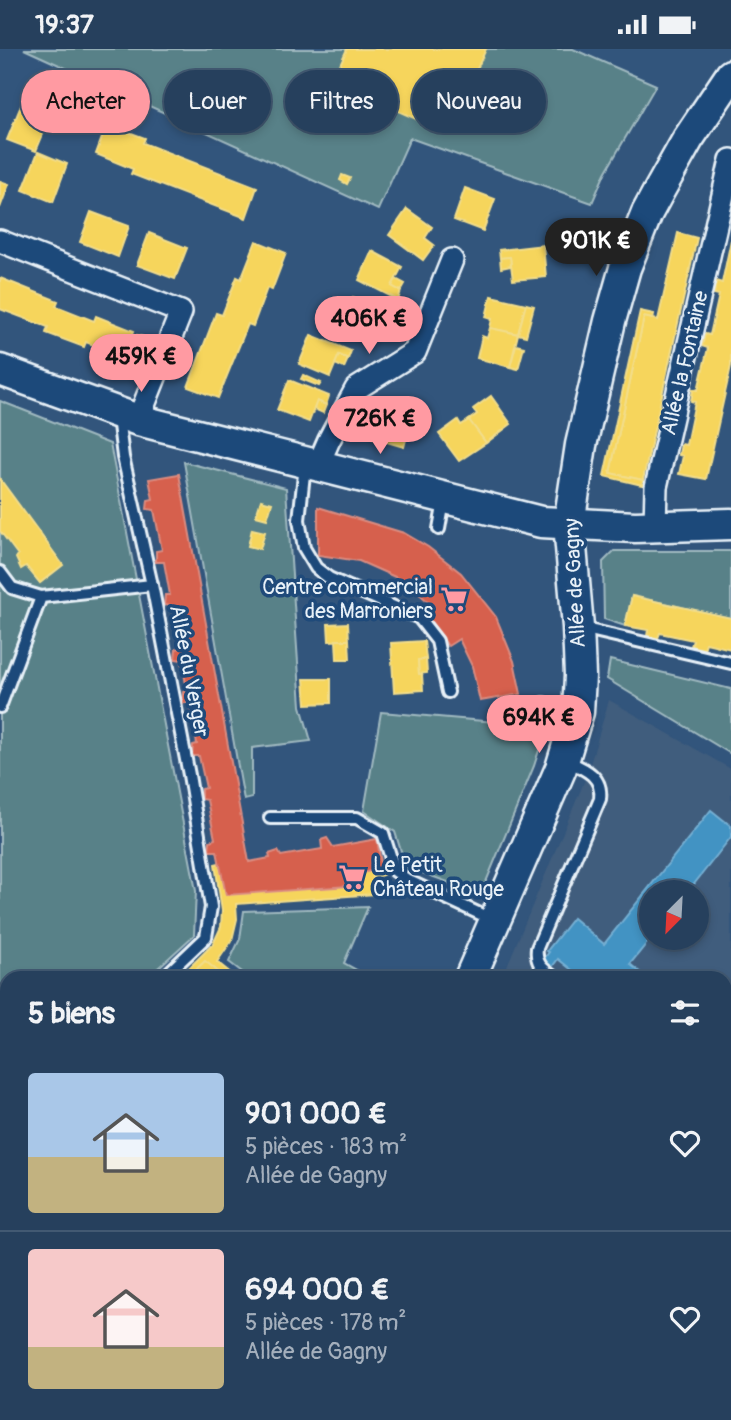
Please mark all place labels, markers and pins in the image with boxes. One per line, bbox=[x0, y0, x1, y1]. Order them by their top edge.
pin: 901K € bbox=[539, 219, 653, 278]
pin: 406K € bbox=[312, 296, 426, 356]
pin: 459K € bbox=[84, 335, 198, 394]
pin: 726K € bbox=[323, 397, 437, 456]
place label: Centre commercial des Marroniers bbox=[262, 574, 434, 625]
supermarket icon: Centre commercial des Marroniers bbox=[439, 584, 469, 614]
pin: 694K € bbox=[482, 695, 596, 755]
place label: Le Petit Château Rouge bbox=[373, 852, 504, 903]
supermarket icon: Le Petit Château Rouge bbox=[337, 862, 367, 892]

